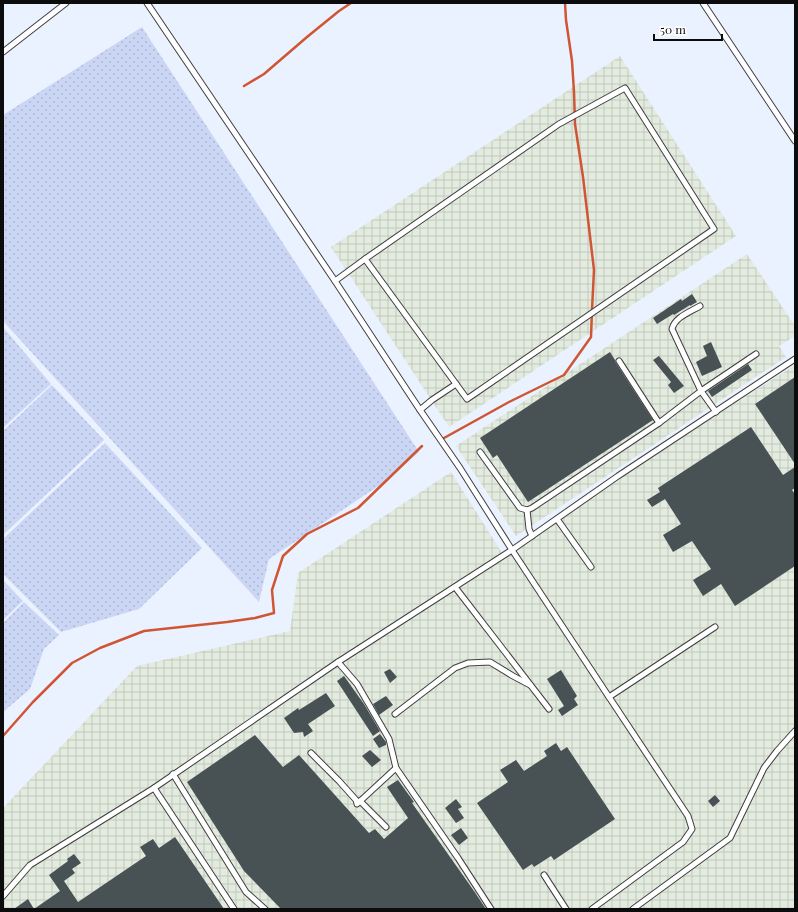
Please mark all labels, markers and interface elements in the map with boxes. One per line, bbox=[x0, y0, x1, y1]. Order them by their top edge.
scale bar bbox=[654, 16, 722, 42]
text: 50 m bbox=[660, 21, 686, 37]

